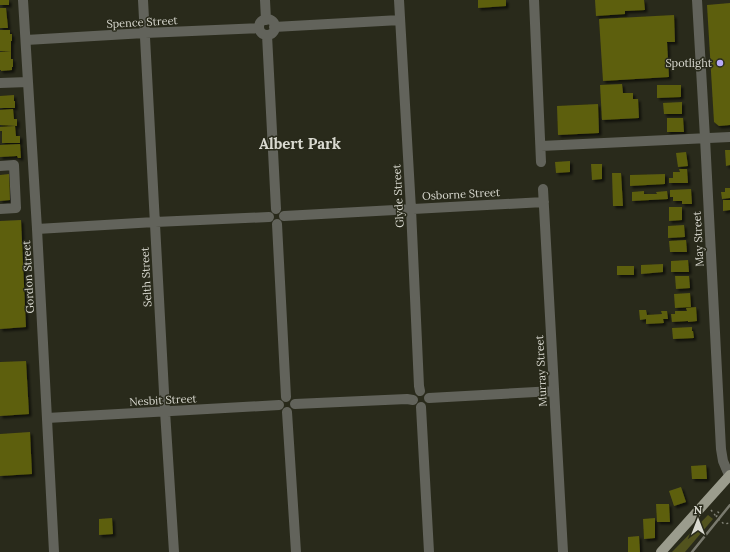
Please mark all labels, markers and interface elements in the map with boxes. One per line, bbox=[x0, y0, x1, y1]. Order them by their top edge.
street label: Spence Street bbox=[106, 13, 179, 31]
place label: Spotlight bbox=[665, 56, 713, 70]
marker: Spotlight bbox=[715, 58, 725, 68]
district label: Albert Park bbox=[259, 134, 341, 153]
street label: Glyde Street bbox=[389, 163, 407, 228]
street label: Osborne Street bbox=[422, 185, 501, 203]
street label: May Street bbox=[690, 210, 706, 267]
street label: Gordon Street bbox=[19, 239, 37, 314]
street label: Selth Street bbox=[137, 246, 155, 307]
street label: Murray Street bbox=[532, 334, 550, 407]
street label: Nesbit Street bbox=[129, 391, 198, 409]
north arrow bbox=[678, 500, 718, 540]
text: N bbox=[694, 503, 703, 517]

